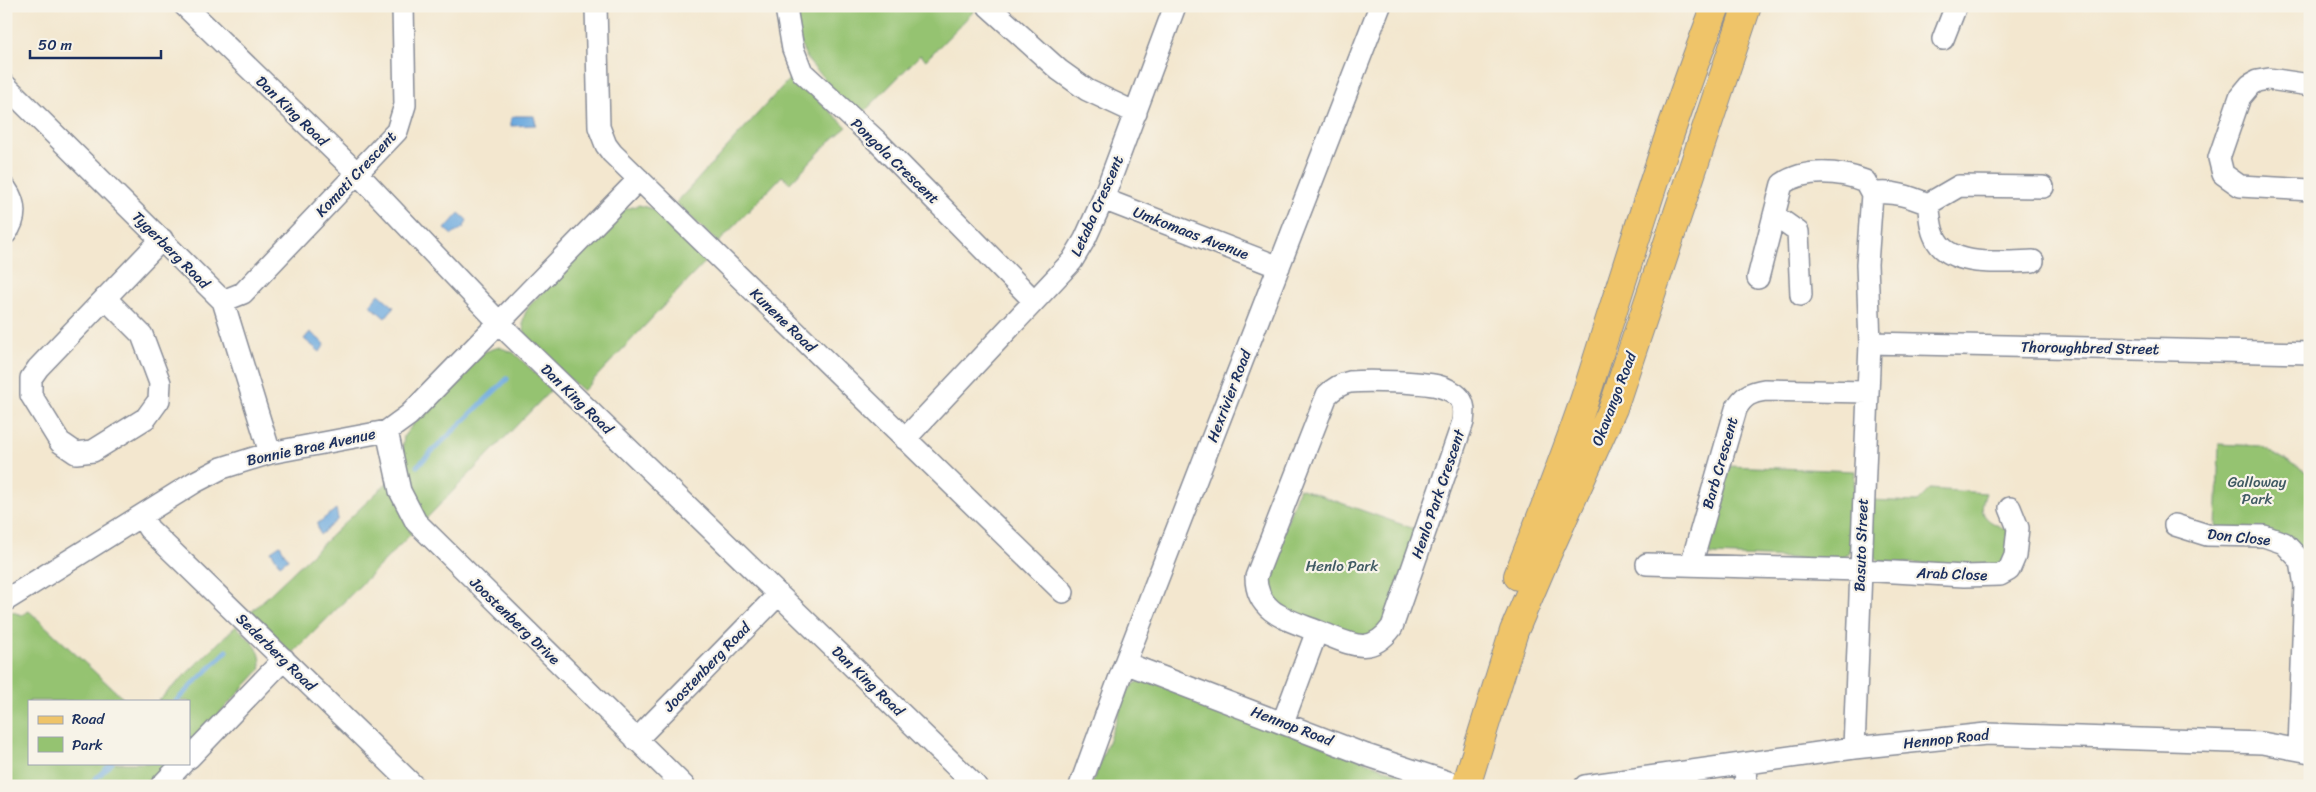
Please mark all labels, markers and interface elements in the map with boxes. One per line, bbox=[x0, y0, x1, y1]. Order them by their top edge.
scale bar bbox=[30, 28, 161, 60]
text: 50 m bbox=[38, 32, 73, 58]
street label: Dan King Road bbox=[249, 69, 335, 153]
street label: Pongola Crescent bbox=[844, 111, 946, 211]
street label: Komati Crescent bbox=[309, 124, 403, 223]
street label: Letaba Crescent bbox=[1063, 151, 1131, 261]
street label: Umkomaas Avenue bbox=[1129, 199, 1253, 267]
street label: Tygerberg Road bbox=[126, 205, 217, 296]
street label: Kunene Road bbox=[744, 281, 823, 359]
street label: Thoroughbred Street bbox=[2021, 334, 2160, 362]
street label: Hexrivier Road bbox=[1199, 345, 1259, 446]
street label: Okavango Road bbox=[1584, 347, 1644, 450]
street label: Dan King Road bbox=[534, 357, 620, 441]
street label: Barb Crescent bbox=[1694, 414, 1746, 512]
street label: Bonnie Brae Avenue bbox=[244, 421, 378, 473]
street label: Henlo Park Crescent bbox=[1404, 425, 1473, 562]
park label: Galloway Park bbox=[2228, 469, 2287, 512]
street label: Basuto Street bbox=[1846, 497, 1876, 592]
street label: Don Close bbox=[2206, 521, 2272, 553]
park label: Henlo Park bbox=[1306, 553, 1379, 579]
street label: Arab Close bbox=[1915, 560, 1988, 588]
street label: Joostenberg Drive bbox=[463, 570, 567, 671]
street label: Sederberg Road bbox=[230, 607, 323, 698]
street label: Joostenberg Road bbox=[656, 615, 758, 719]
street label: Dan King Road bbox=[825, 639, 911, 723]
street label: Hennop Road bbox=[1247, 698, 1338, 754]
legend bbox=[28, 700, 190, 764]
text: Road bbox=[72, 706, 105, 732]
street label: Hennop Road bbox=[1902, 721, 1991, 756]
text: Park bbox=[72, 732, 103, 758]

